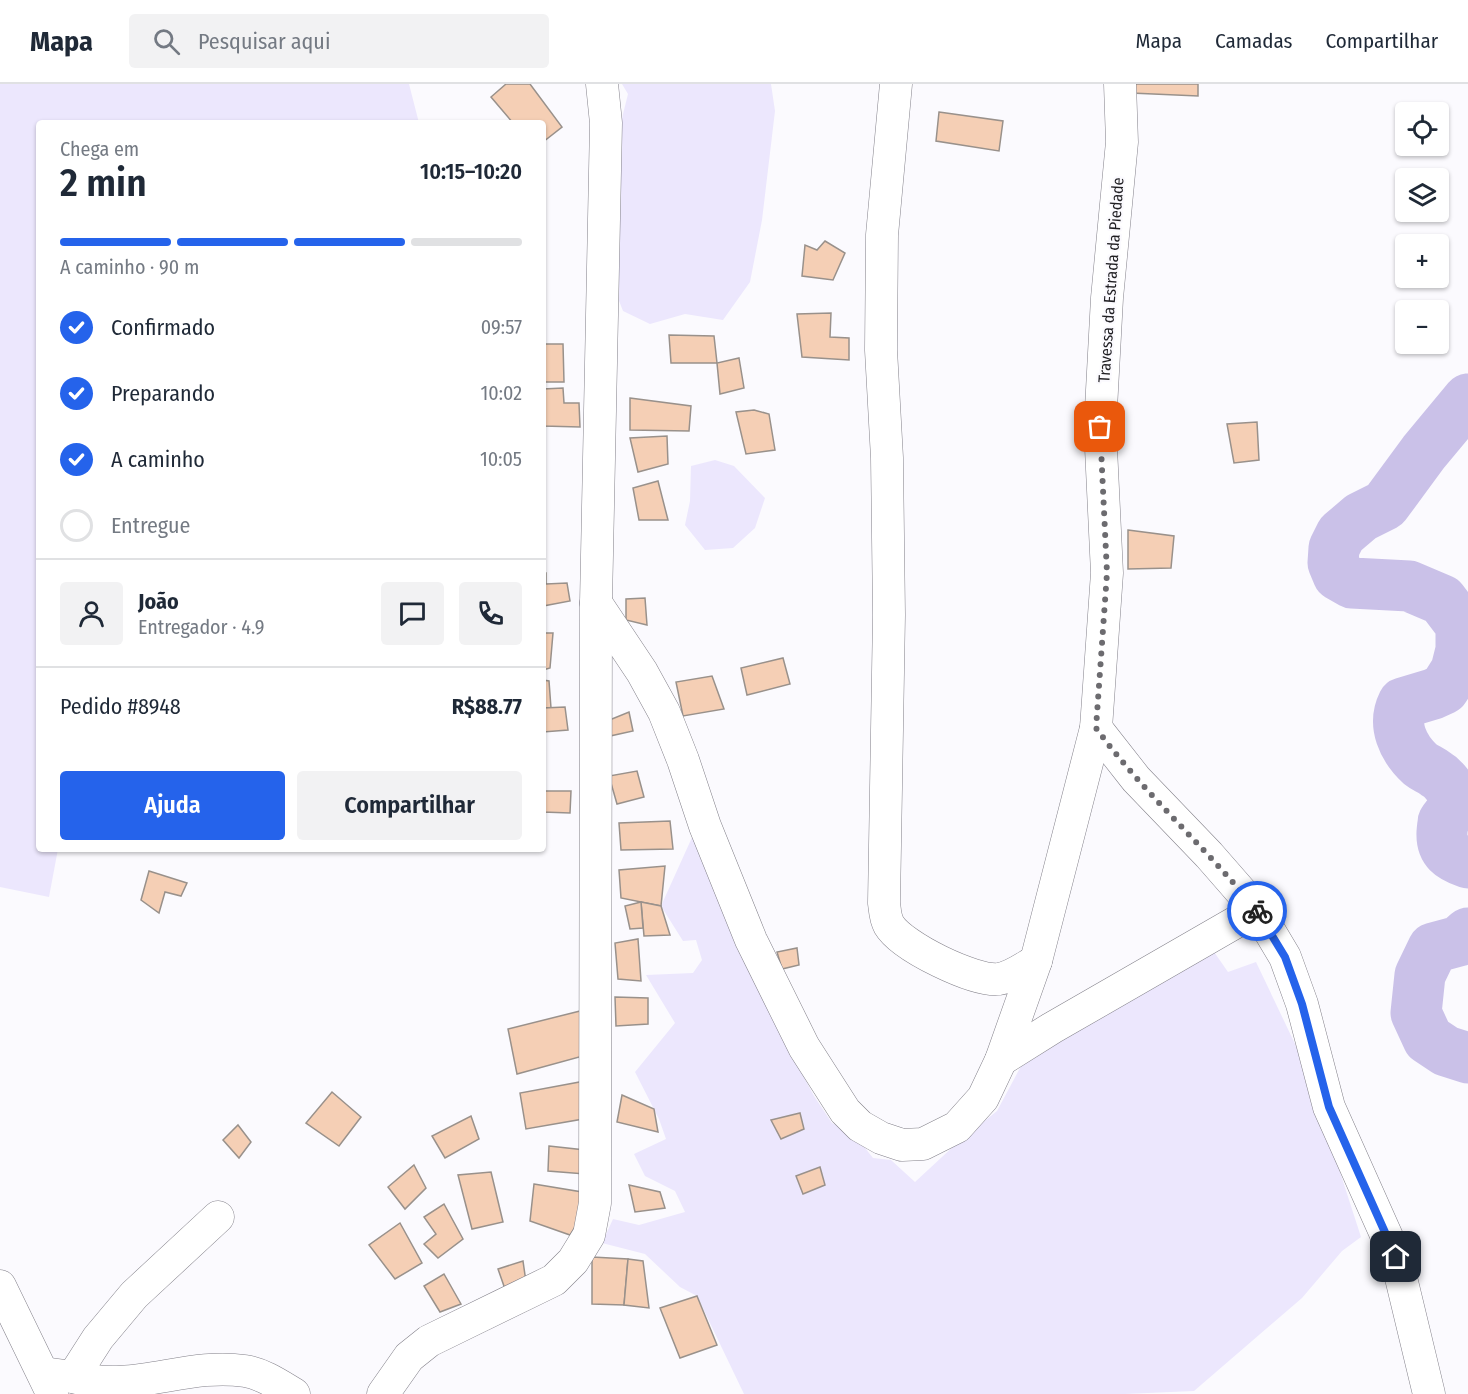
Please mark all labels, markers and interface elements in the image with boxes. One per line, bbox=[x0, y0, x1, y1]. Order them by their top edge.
search box bbox=[129, 14, 549, 68]
text: Mapa bbox=[30, 25, 93, 58]
icon: search bbox=[150, 25, 183, 58]
text: Pesquisar aqui bbox=[198, 28, 330, 55]
text: Mapa bbox=[1136, 28, 1182, 54]
text: Camadas bbox=[1215, 28, 1293, 54]
text: Compartilhar bbox=[1326, 28, 1438, 54]
map controls bbox=[1395, 102, 1449, 354]
button: locate bbox=[1395, 102, 1449, 156]
text: Chega em bbox=[60, 137, 139, 161]
text: 10:15–10:20 bbox=[420, 158, 522, 185]
text: 2 min bbox=[60, 160, 147, 206]
button: layers bbox=[1395, 168, 1449, 222]
street label: Travessa da Estrada da Piedade bbox=[1094, 177, 1128, 383]
button: + bbox=[1395, 234, 1449, 288]
text: A caminho · 90 m bbox=[60, 255, 199, 279]
button: − bbox=[1395, 300, 1449, 354]
icon: check bbox=[60, 311, 93, 344]
text: Confirmado bbox=[111, 314, 215, 341]
text: 09:57 bbox=[481, 315, 522, 339]
icon: check bbox=[60, 377, 93, 410]
text: Preparando bbox=[111, 380, 215, 407]
text: 10:02 bbox=[481, 381, 522, 405]
pin bbox=[1074, 401, 1125, 452]
icon: bag bbox=[1083, 410, 1116, 443]
icon: check bbox=[60, 443, 93, 476]
text: A caminho bbox=[111, 446, 205, 473]
text: 10:05 bbox=[480, 447, 522, 471]
text: Entregue bbox=[111, 512, 190, 539]
button: person bbox=[60, 582, 123, 645]
button: chat bbox=[381, 582, 444, 645]
button: phone bbox=[459, 582, 522, 645]
text: João bbox=[138, 588, 179, 615]
text: Entregador · 4.9 bbox=[138, 615, 264, 639]
text: Pedido #8948 bbox=[60, 693, 181, 720]
text: R$88.77 bbox=[452, 693, 522, 720]
button: Ajuda bbox=[60, 771, 285, 840]
button: Compartilhar bbox=[297, 771, 522, 840]
courier bbox=[1227, 881, 1287, 941]
icon: bike bbox=[1241, 895, 1274, 928]
pin bbox=[1370, 1231, 1421, 1282]
icon: home bbox=[1379, 1240, 1412, 1273]

